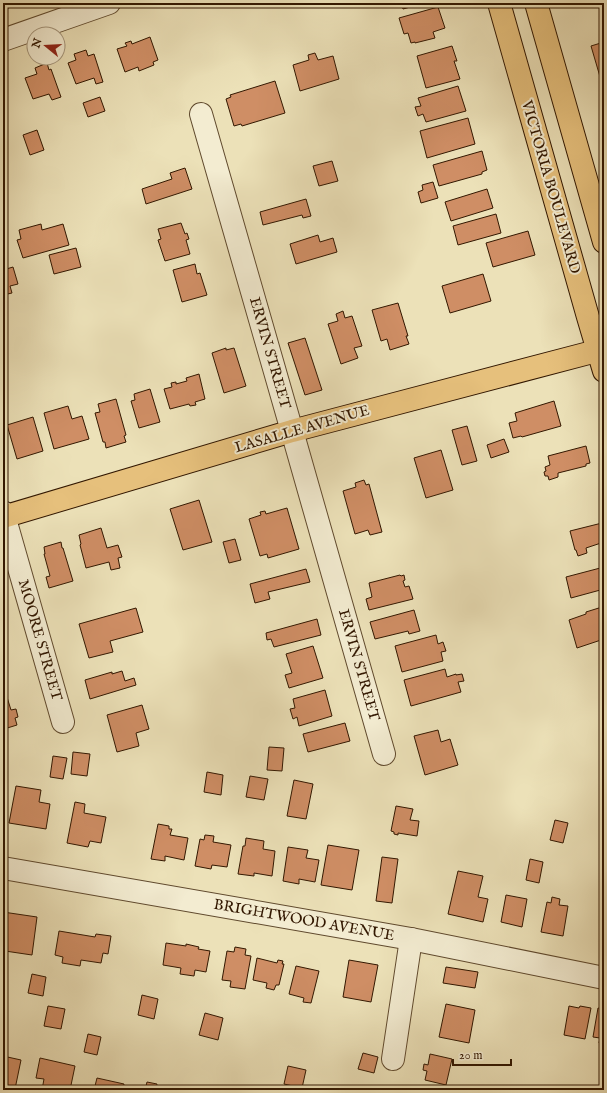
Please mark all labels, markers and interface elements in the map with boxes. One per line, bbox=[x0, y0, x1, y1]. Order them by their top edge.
north arrow bbox=[26, 26, 66, 66]
text: N bbox=[29, 36, 46, 51]
street label: VICTORIA BOULEVARD bbox=[517, 97, 585, 276]
street label: ERVIN STREET bbox=[245, 295, 295, 411]
street label: LASALLE AVENUE bbox=[232, 401, 372, 457]
street label: MOORE STREET bbox=[14, 577, 66, 703]
street label: ERVIN STREET bbox=[334, 607, 384, 723]
street label: BRIGHTWOOD AVENUE bbox=[212, 895, 396, 945]
scale bar bbox=[453, 1041, 511, 1067]
text: 20 m bbox=[459, 1048, 482, 1063]

